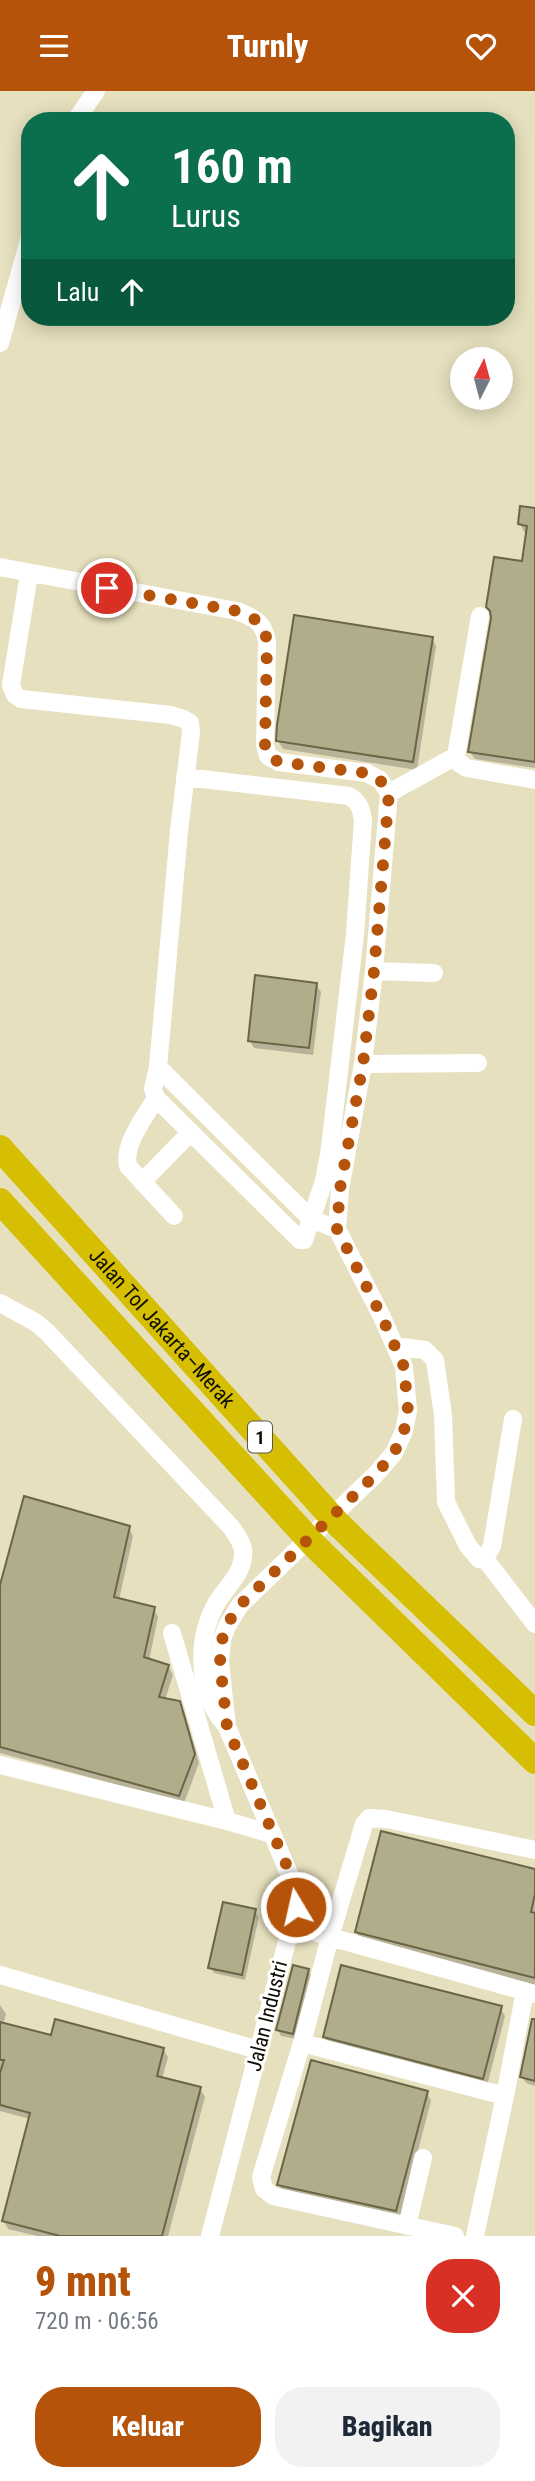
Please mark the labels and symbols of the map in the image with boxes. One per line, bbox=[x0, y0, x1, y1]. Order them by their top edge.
north arrow bbox=[450, 347, 513, 409]
pin bbox=[77, 558, 137, 618]
street label: Jalan Tol Jakarta–Merak bbox=[84, 1243, 240, 1413]
road number: 1 bbox=[248, 1421, 272, 1453]
position arrow bbox=[259, 1870, 333, 1944]
street label: Jalan Industri bbox=[242, 1958, 292, 2074]

